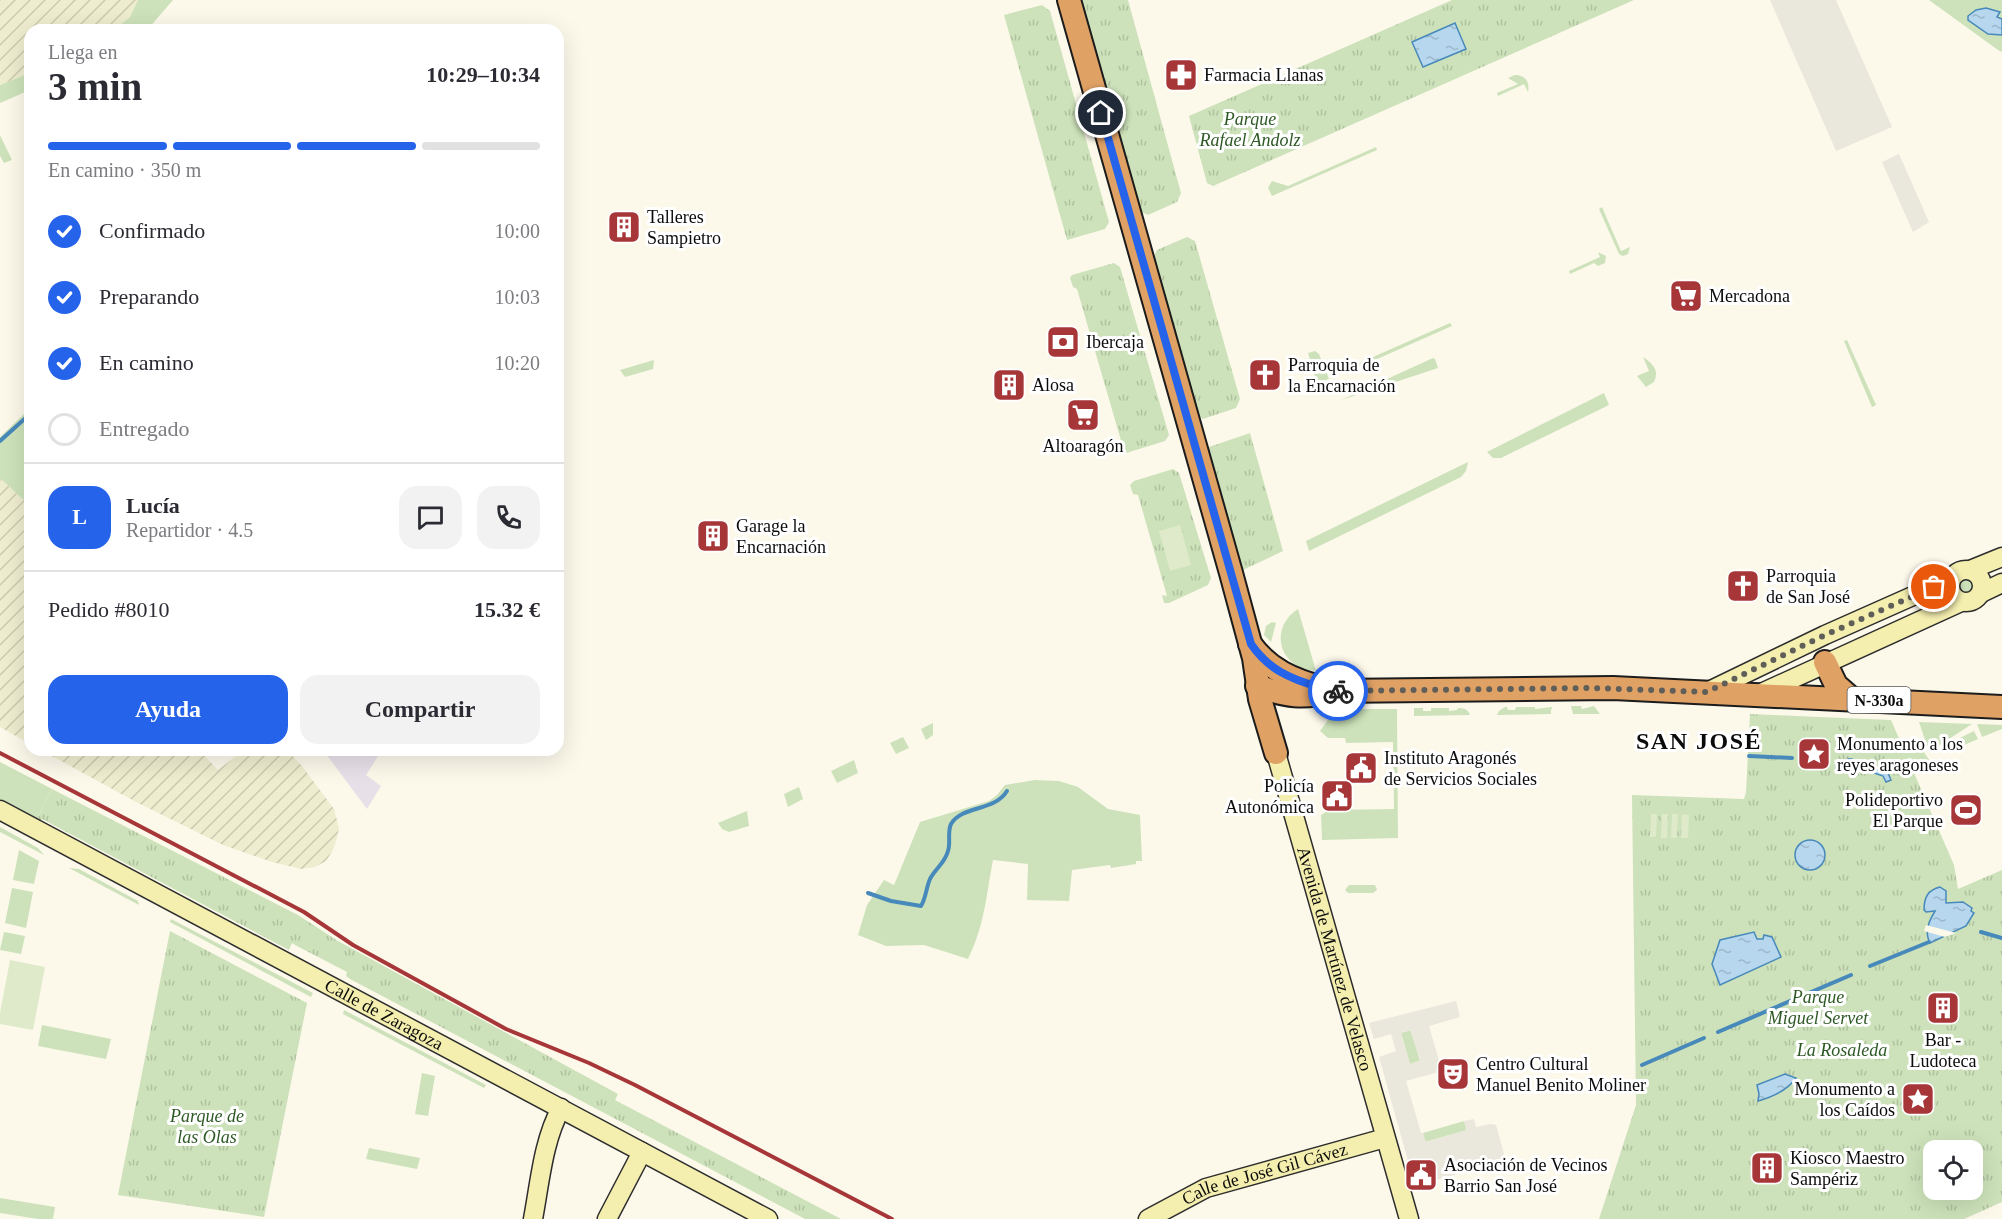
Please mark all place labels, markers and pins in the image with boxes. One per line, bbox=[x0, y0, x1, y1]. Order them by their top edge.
pharmacy icon: Farmacia Llanas bbox=[1163, 57, 1199, 93]
place label: Farmacia Llanas bbox=[1204, 65, 1323, 85]
pin bbox=[1075, 87, 1126, 138]
place label: Talleres Sampietro bbox=[647, 207, 721, 248]
building icon: Talleres Sampietro bbox=[606, 209, 642, 245]
supermarket icon: Mercadona bbox=[1668, 278, 1704, 314]
place label: Mercadona bbox=[1709, 286, 1790, 306]
bank icon: Ibercaja bbox=[1045, 324, 1081, 360]
place label: Ibercaja bbox=[1086, 332, 1144, 352]
place label: Parroquia de la Encarnación bbox=[1288, 355, 1395, 396]
church icon: Parroquia de la Encarnación bbox=[1247, 357, 1283, 393]
building icon: Alosa bbox=[991, 367, 1027, 403]
place label: Alosa bbox=[1032, 375, 1074, 395]
supermarket icon: Altoaragón bbox=[1065, 397, 1101, 433]
place label: Altoaragón bbox=[1043, 436, 1123, 456]
place label: Garage la Encarnación bbox=[736, 516, 826, 557]
building icon: Garage la Encarnación bbox=[695, 518, 731, 554]
pin bbox=[1908, 561, 1959, 612]
place label: Parroquia de San José bbox=[1766, 566, 1850, 607]
church icon: Parroquia de San José bbox=[1725, 568, 1761, 604]
place label: Monumento a los reyes aragoneses bbox=[1837, 734, 1963, 775]
place icon: Monumento a los reyes aragoneses bbox=[1796, 736, 1832, 772]
place label: Instituto Aragonés de Servicios Sociales bbox=[1384, 748, 1537, 789]
public building icon: Instituto Aragonés de Servicios Sociales bbox=[1343, 750, 1379, 786]
place label: Policía Autonómica bbox=[1225, 776, 1314, 817]
public building icon: Policía Autonómica bbox=[1319, 778, 1355, 814]
place label: Polideportivo El Parque bbox=[1845, 790, 1943, 831]
sports icon: Polideportivo El Parque bbox=[1948, 792, 1984, 828]
building icon: Bar - Ludoteca bbox=[1925, 990, 1961, 1026]
place label: Bar - Ludoteca bbox=[1910, 1030, 1976, 1071]
place label: Centro Cultural Manuel Benito Moliner bbox=[1476, 1054, 1646, 1095]
theatre icon: Centro Cultural Manuel Benito Moliner bbox=[1435, 1056, 1471, 1092]
place label: Monumento a los Caídos bbox=[1795, 1079, 1895, 1120]
place icon: Monumento a los Caídos bbox=[1900, 1081, 1936, 1117]
place label: Kiosco Maestro Sampériz bbox=[1790, 1148, 1904, 1189]
building icon: Kiosco Maestro Sampériz bbox=[1749, 1150, 1785, 1186]
place label: Asociación de Vecinos Barrio San José bbox=[1444, 1155, 1608, 1196]
public building icon: Asociación de Vecinos Barrio San José bbox=[1403, 1157, 1439, 1193]

